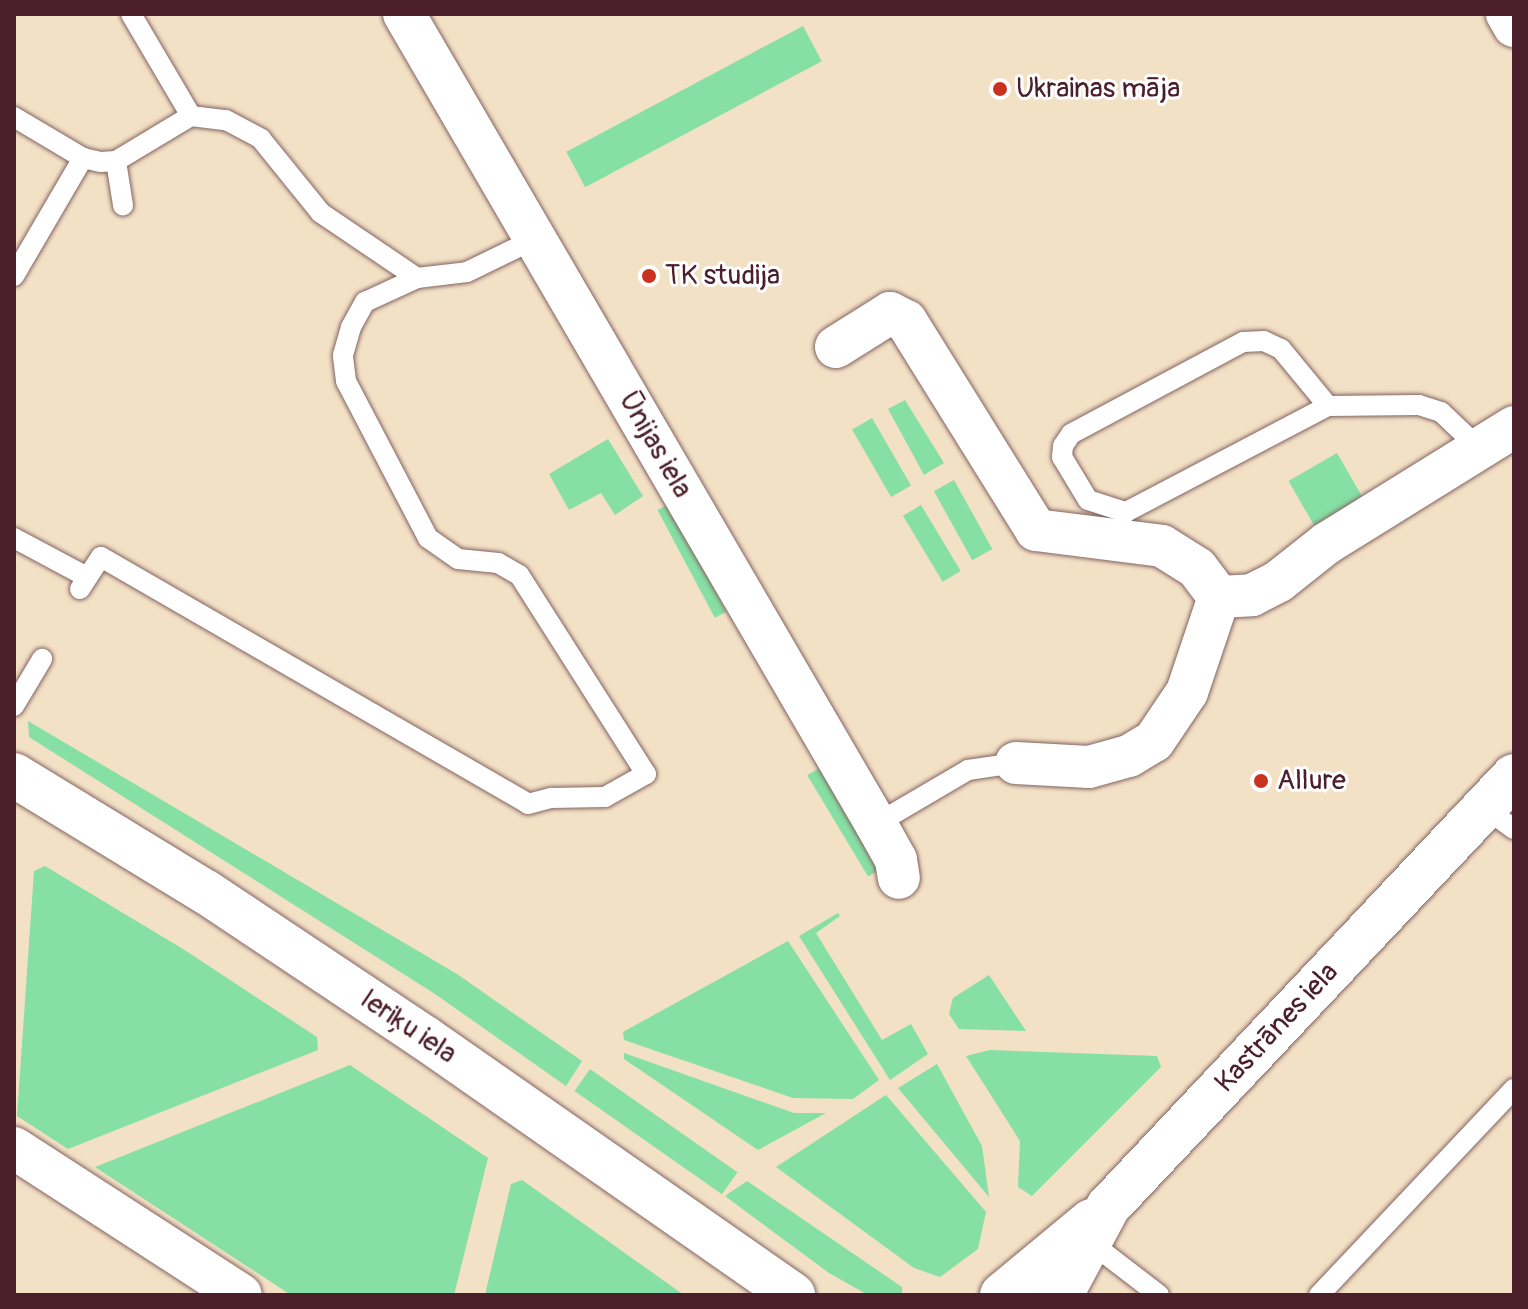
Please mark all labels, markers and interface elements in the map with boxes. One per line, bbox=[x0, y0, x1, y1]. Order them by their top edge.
place label: Ukrainas māja bbox=[1016, 72, 1180, 106]
marker: Ukrainas māja bbox=[991, 80, 1009, 98]
place label: TK studija bbox=[665, 259, 780, 293]
marker: TK studija bbox=[640, 267, 658, 285]
street label: Ūnijas iela bbox=[611, 386, 699, 504]
place label: Allure bbox=[1277, 764, 1346, 798]
marker: Allure bbox=[1252, 772, 1270, 790]
street label: Kastrānes iela bbox=[1208, 956, 1346, 1100]
street label: Ieriķu iela bbox=[354, 983, 462, 1071]

